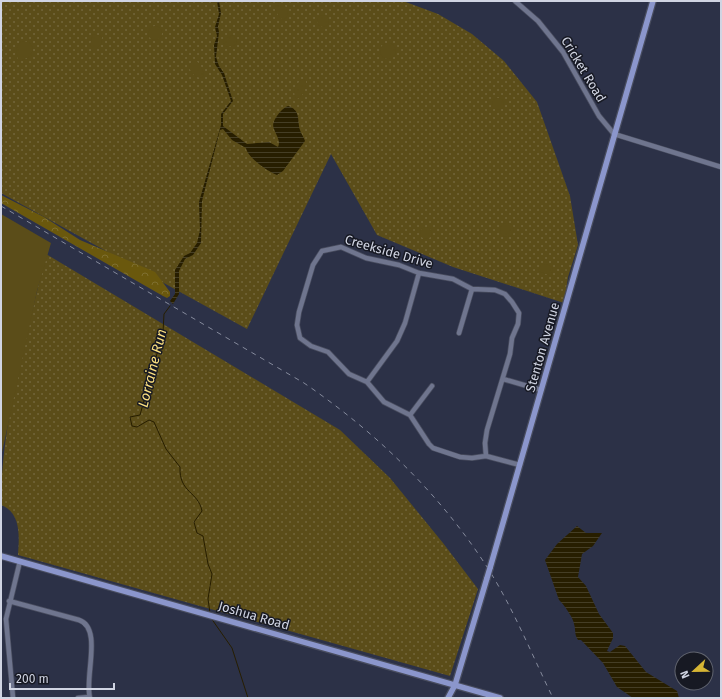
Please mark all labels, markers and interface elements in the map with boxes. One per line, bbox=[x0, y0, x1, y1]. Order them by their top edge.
street label: Cricket Road bbox=[558, 34, 609, 105]
street label: Creekside Drive bbox=[343, 232, 435, 271]
street label: Stenton Avenue bbox=[523, 301, 562, 394]
water label: Lorraine Run bbox=[135, 327, 170, 409]
street label: Joshua Road bbox=[217, 598, 291, 633]
north arrow bbox=[674, 651, 714, 691]
scale bar bbox=[10, 665, 114, 691]
text: N bbox=[678, 669, 693, 680]
text: 200 m bbox=[16, 672, 49, 686]

